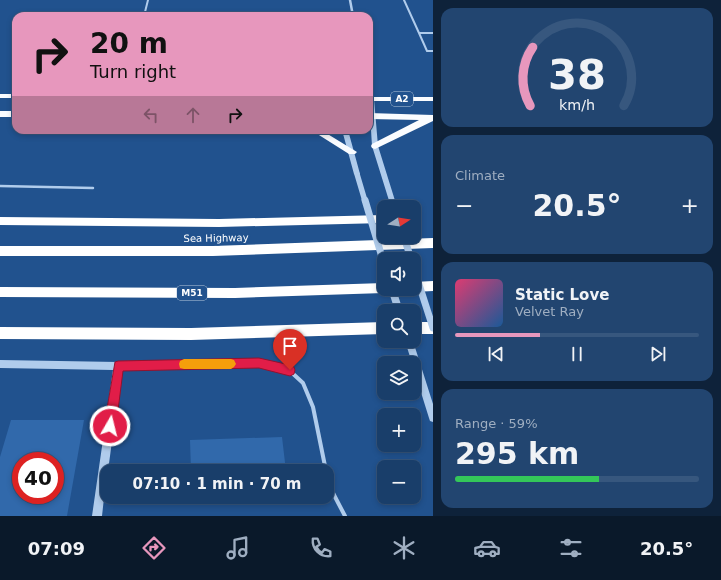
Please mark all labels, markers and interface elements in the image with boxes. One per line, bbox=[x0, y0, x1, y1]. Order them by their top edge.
text: 20 m bbox=[90, 27, 168, 60]
icon: right bbox=[24, 28, 76, 80]
text: 38 bbox=[548, 49, 606, 98]
text: Turn right bbox=[90, 61, 176, 82]
road number: A2 bbox=[391, 92, 413, 106]
text: km/h bbox=[559, 96, 595, 112]
icon: left bbox=[140, 104, 162, 126]
icon: ahead bbox=[182, 104, 204, 126]
icon: right bbox=[224, 104, 246, 126]
text: Climate bbox=[455, 168, 505, 183]
text: 20.5° bbox=[532, 188, 622, 223]
text: − bbox=[455, 193, 473, 218]
text: + bbox=[681, 193, 699, 218]
north arrow bbox=[377, 200, 421, 244]
map controls bbox=[377, 200, 421, 504]
street label: Sea Highway bbox=[183, 232, 249, 244]
button: sound bbox=[377, 252, 421, 296]
road number: M51 bbox=[177, 286, 207, 300]
text: Static Love bbox=[515, 286, 609, 304]
button: search bbox=[377, 304, 421, 348]
text: Velvet Ray bbox=[515, 304, 584, 319]
pin bbox=[273, 329, 307, 370]
icon: arrive bbox=[279, 335, 301, 357]
icon: previous bbox=[485, 343, 507, 365]
icon: pause bbox=[566, 343, 588, 365]
icon: next bbox=[647, 343, 669, 365]
button: layers bbox=[377, 356, 421, 400]
position arrow bbox=[89, 405, 131, 447]
button: + bbox=[377, 408, 421, 452]
text: Range · 59% bbox=[455, 416, 538, 431]
text: 295 km bbox=[455, 436, 579, 471]
speed limit sign: 40 bbox=[12, 452, 64, 504]
button: − bbox=[377, 460, 421, 504]
text: 07:10 · 1 min · 70 m bbox=[133, 475, 301, 493]
icon: directions bbox=[140, 534, 168, 562]
icon: music bbox=[224, 534, 252, 562]
icon: phone bbox=[307, 534, 335, 562]
icon: climate bbox=[390, 534, 418, 562]
icon: car bbox=[473, 534, 501, 562]
icon: filters bbox=[557, 534, 585, 562]
text: 07:09 bbox=[28, 538, 85, 559]
text: 20.5° bbox=[640, 538, 693, 559]

